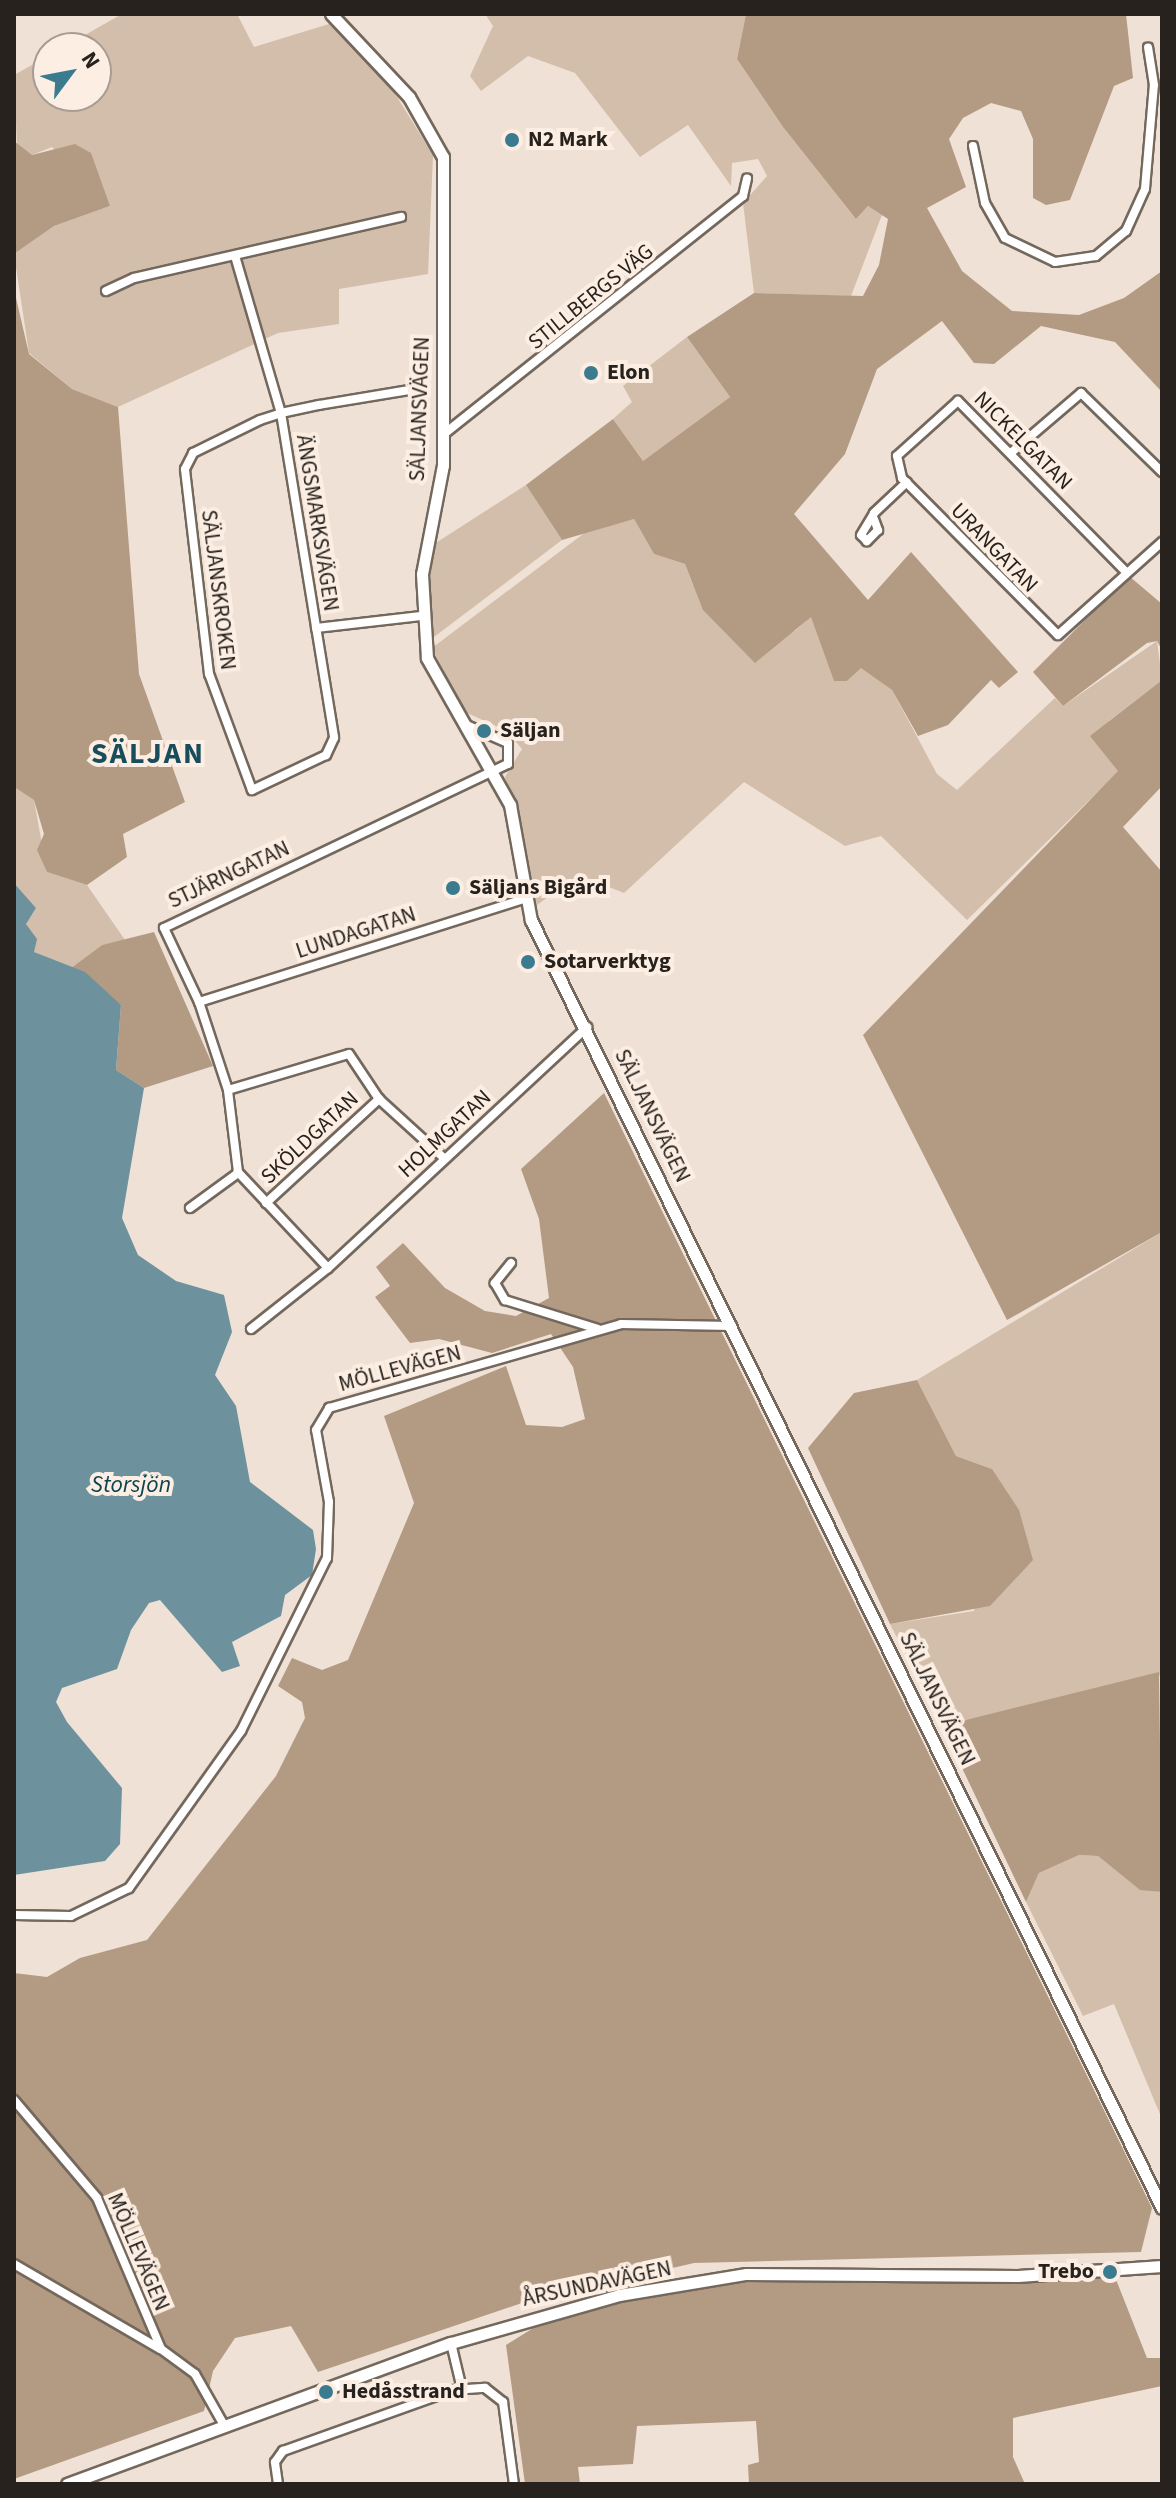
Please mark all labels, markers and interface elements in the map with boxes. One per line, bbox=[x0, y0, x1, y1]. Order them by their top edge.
north arrow bbox=[32, 32, 112, 112]
text: N bbox=[73, 46, 108, 75]
place label: N2 Mark bbox=[528, 127, 608, 153]
marker: N2 Mark bbox=[503, 131, 521, 149]
street label: STILLBERGS VÄG bbox=[523, 238, 659, 356]
street label: SÄLJANSVÄGEN bbox=[404, 336, 436, 482]
place label: Elon bbox=[607, 360, 650, 386]
marker: Elon bbox=[582, 364, 600, 382]
street label: NICKELGATAN bbox=[968, 386, 1078, 496]
street label: ÄNGSMARKSVÄGEN bbox=[290, 433, 344, 613]
street label: URANGATAN bbox=[945, 498, 1043, 598]
street label: SÄLJANSKROKEN bbox=[195, 508, 241, 672]
place label: Säljan bbox=[500, 718, 561, 744]
marker: Säljan bbox=[475, 722, 493, 740]
district label: SÄLJAN bbox=[91, 736, 205, 772]
street label: STJÄRNGATAN bbox=[164, 835, 294, 915]
place label: Säljans Bigård bbox=[469, 875, 607, 901]
marker: Säljans Bigård bbox=[444, 879, 462, 897]
street label: LUNDAGATAN bbox=[293, 901, 419, 965]
place label: Sotarverktyg bbox=[544, 949, 671, 975]
marker: Sotarverktyg bbox=[519, 953, 537, 971]
street label: SÄLJANSVÄGEN bbox=[608, 1045, 696, 1187]
street label: HOLMGATAN bbox=[393, 1084, 497, 1184]
street label: SKÖLDGATAN bbox=[256, 1086, 364, 1190]
street label: MÖLLEVÄGEN bbox=[336, 1340, 464, 1398]
water label: Storsjön bbox=[91, 1471, 171, 1499]
street label: SÄLJANSVÄGEN bbox=[893, 1628, 981, 1770]
street label: MÖLLEVÄGEN bbox=[101, 2189, 175, 2315]
street label: ÅRSUNDAVÄGEN bbox=[520, 2255, 674, 2313]
place label: Trebo bbox=[1038, 2259, 1094, 2285]
marker: Trebo bbox=[1101, 2263, 1119, 2281]
place label: Hedåsstrand bbox=[342, 2379, 465, 2405]
marker: Hedåsstrand bbox=[317, 2383, 335, 2401]

